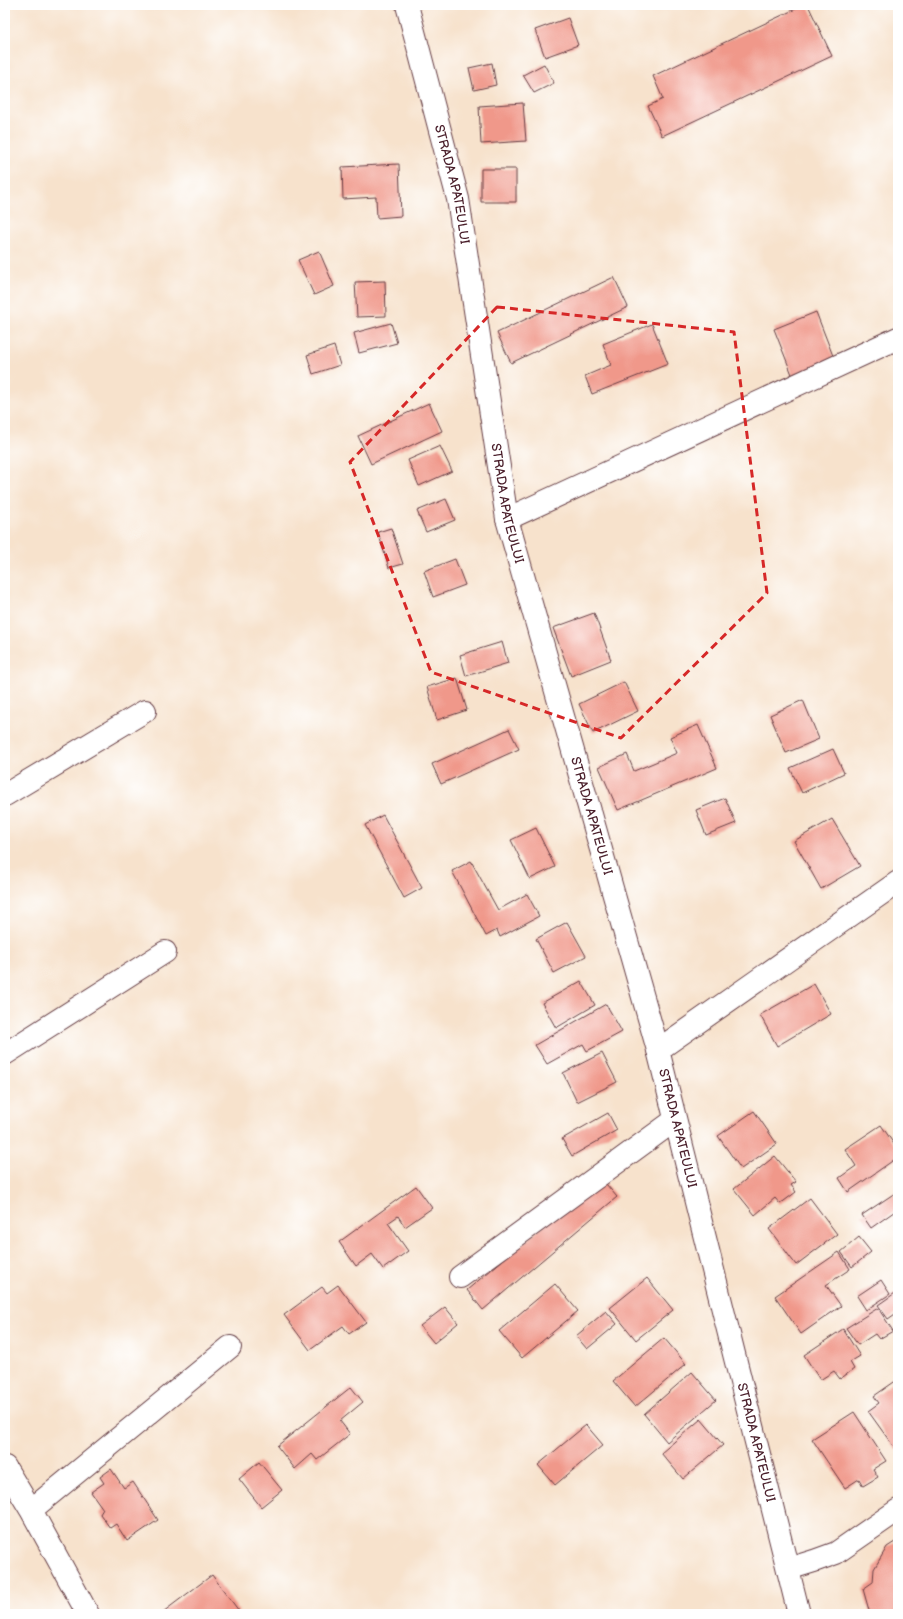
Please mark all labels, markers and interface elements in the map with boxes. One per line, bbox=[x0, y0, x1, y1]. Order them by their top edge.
street label: STRADA APATEULUI bbox=[431, 123, 473, 245]
street label: STRADA APATEULUI bbox=[488, 442, 527, 565]
street label: STRADA APATEULUI bbox=[567, 755, 616, 877]
street label: STRADA APATEULUI bbox=[655, 1067, 700, 1189]
street label: STRADA APATEULUI bbox=[734, 1381, 779, 1504]

